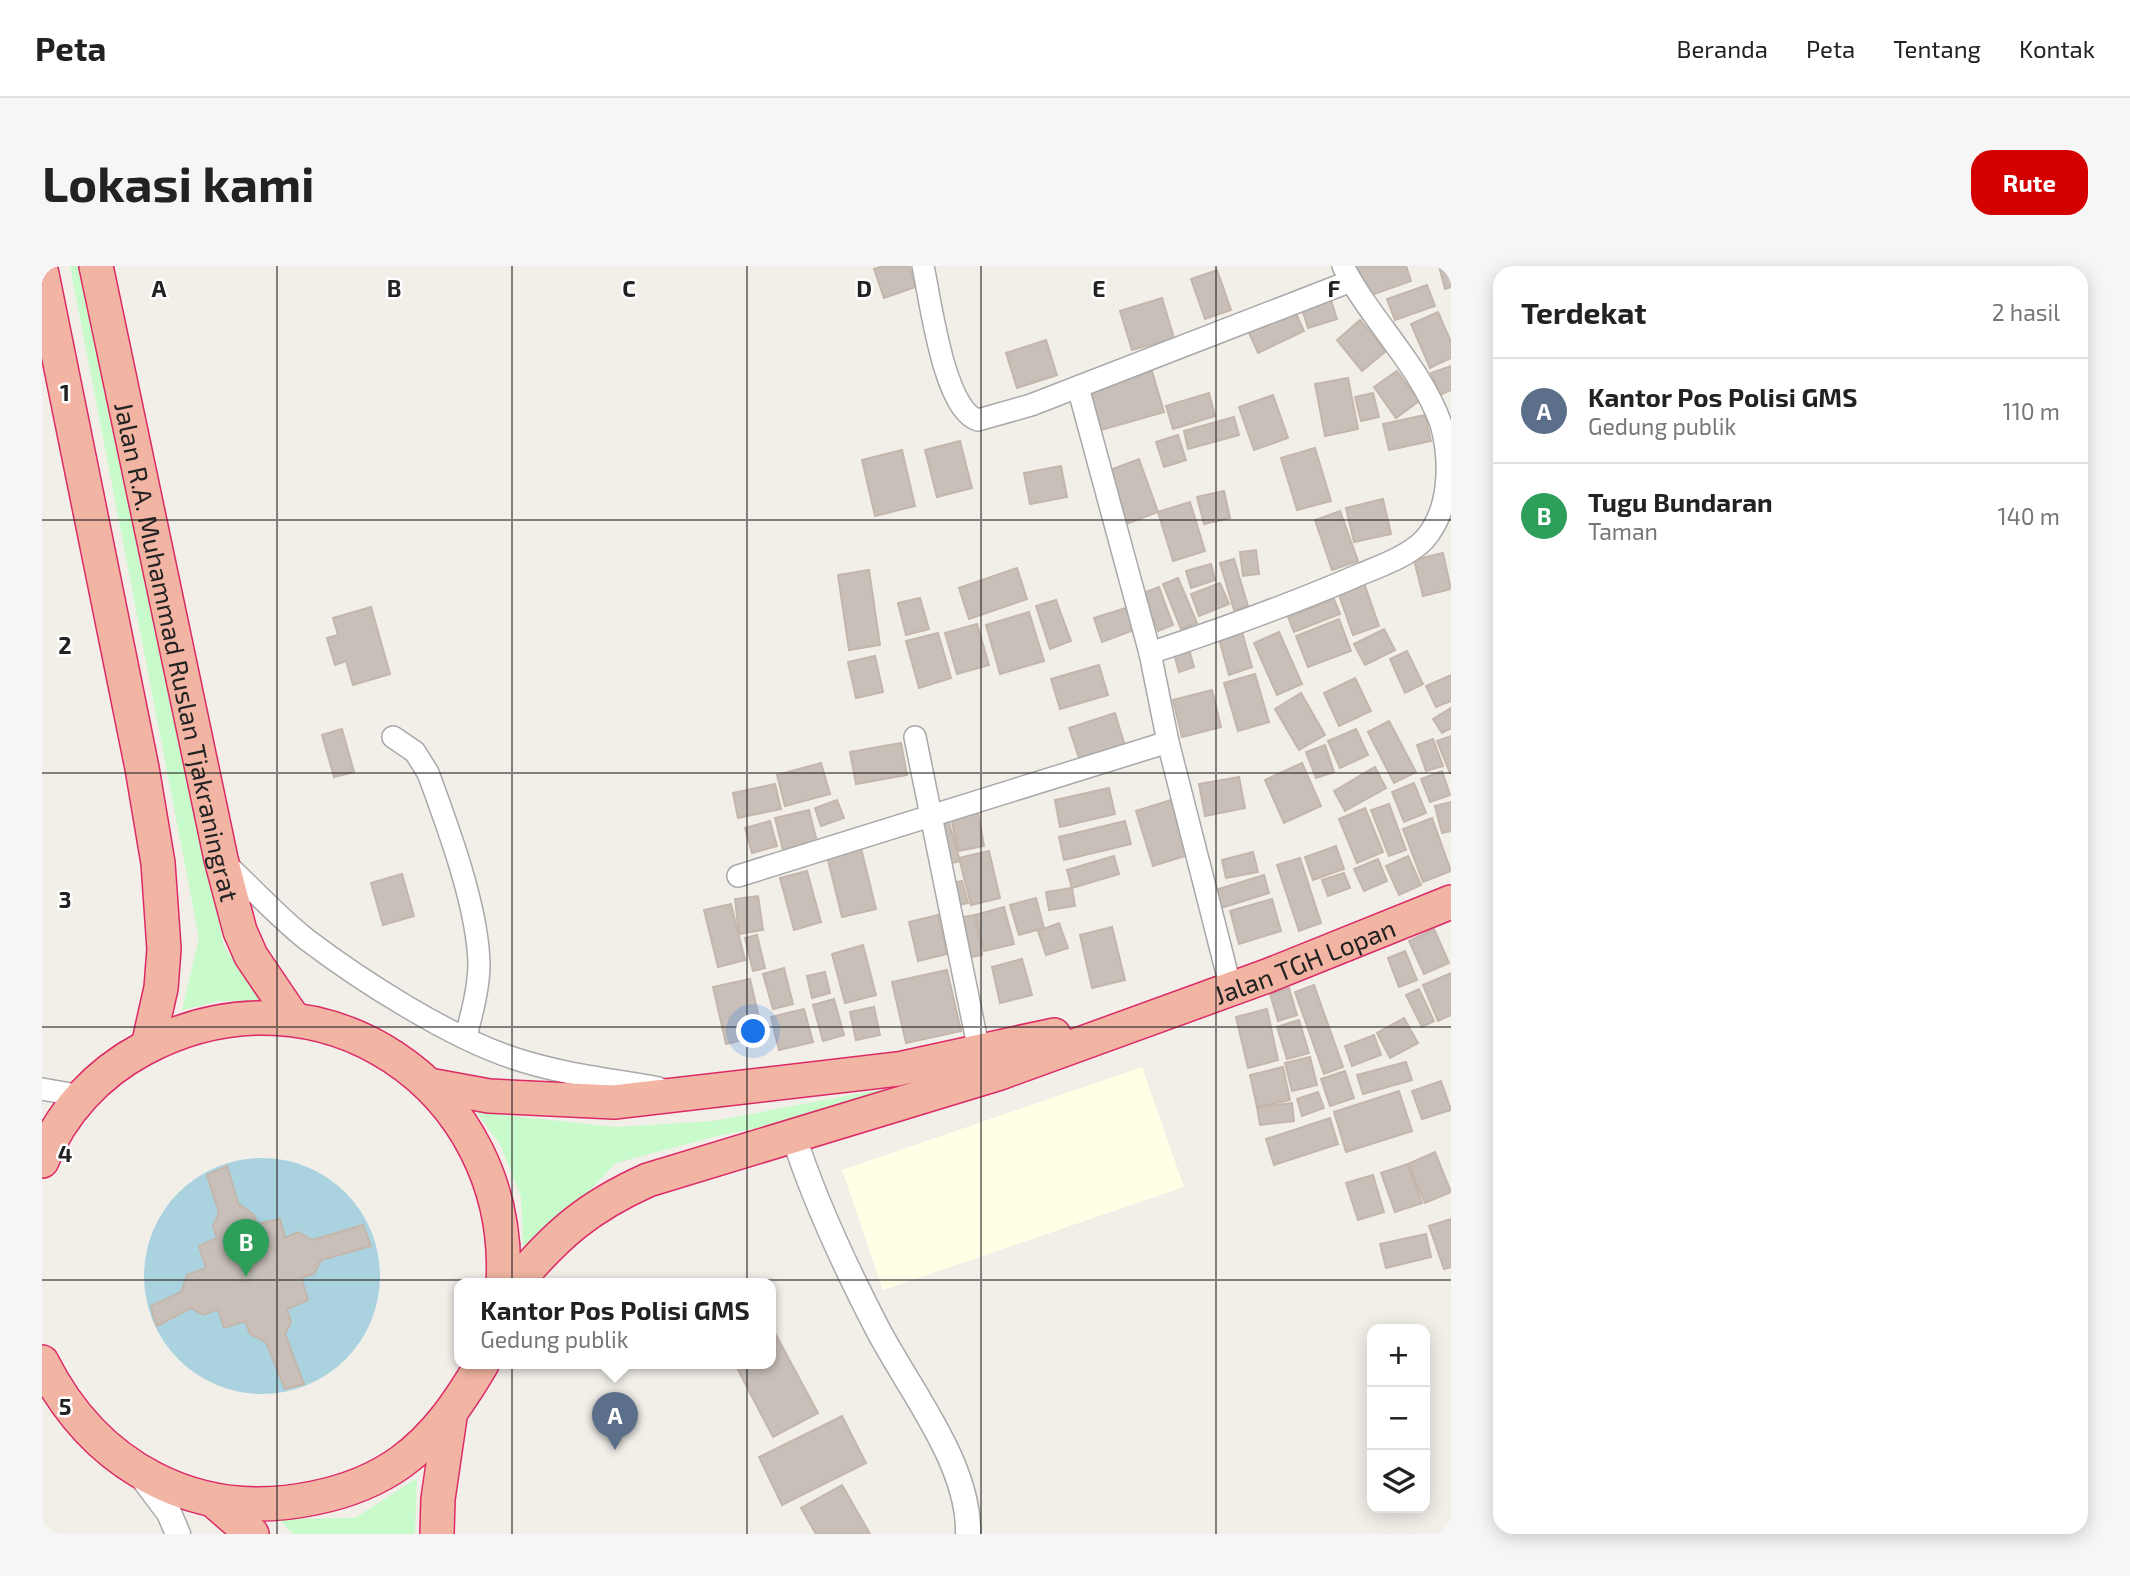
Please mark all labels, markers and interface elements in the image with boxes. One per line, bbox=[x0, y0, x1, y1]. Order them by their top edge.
text: Peta bbox=[35, 28, 106, 68]
text: Beranda bbox=[1677, 34, 1768, 63]
text: Peta bbox=[1806, 34, 1855, 63]
text: Tentang bbox=[1893, 34, 1981, 63]
text: Kontak bbox=[2019, 34, 2095, 63]
button: Rute bbox=[1971, 150, 2088, 215]
text: Lokasi kami bbox=[42, 153, 315, 212]
text: A bbox=[151, 274, 167, 302]
text: B bbox=[387, 274, 401, 302]
text: C bbox=[622, 274, 636, 302]
text: D bbox=[856, 274, 872, 302]
text: E bbox=[1092, 274, 1106, 302]
text: F bbox=[1328, 274, 1341, 302]
text: Terdekat bbox=[1521, 294, 1647, 330]
text: 2 hasil bbox=[1992, 298, 2060, 326]
text: 1 bbox=[60, 378, 70, 406]
text: Kantor Pos Polisi GMS bbox=[1588, 381, 1857, 412]
text: A bbox=[1536, 397, 1552, 425]
text: 110 m bbox=[2003, 397, 2060, 425]
street label: Jalan R.A. Muhammad Ruslan Tjakraningrat bbox=[110, 399, 247, 904]
text: Gedung publik bbox=[1588, 412, 1736, 440]
text: Tugu Bundaran bbox=[1588, 486, 1773, 517]
text: B bbox=[1537, 502, 1551, 530]
text: 140 m bbox=[1998, 502, 2060, 530]
text: Taman bbox=[1588, 517, 1658, 545]
text: 2 bbox=[58, 631, 72, 659]
text: 3 bbox=[58, 885, 72, 913]
street label: Jalan TGH Lopan bbox=[1209, 911, 1399, 1010]
your location bbox=[736, 1014, 770, 1048]
text: 4 bbox=[58, 1139, 72, 1167]
pin: B bbox=[223, 1219, 269, 1277]
popup bbox=[454, 1278, 776, 1369]
text: Kantor Pos Polisi GMS bbox=[480, 1294, 750, 1325]
map controls bbox=[1367, 1324, 1430, 1513]
button: + bbox=[1367, 1324, 1430, 1387]
text: Gedung publik bbox=[480, 1325, 629, 1353]
button: − bbox=[1367, 1387, 1430, 1450]
text: 5 bbox=[59, 1392, 71, 1420]
pin: A bbox=[592, 1392, 638, 1450]
button: layers bbox=[1367, 1450, 1430, 1513]

